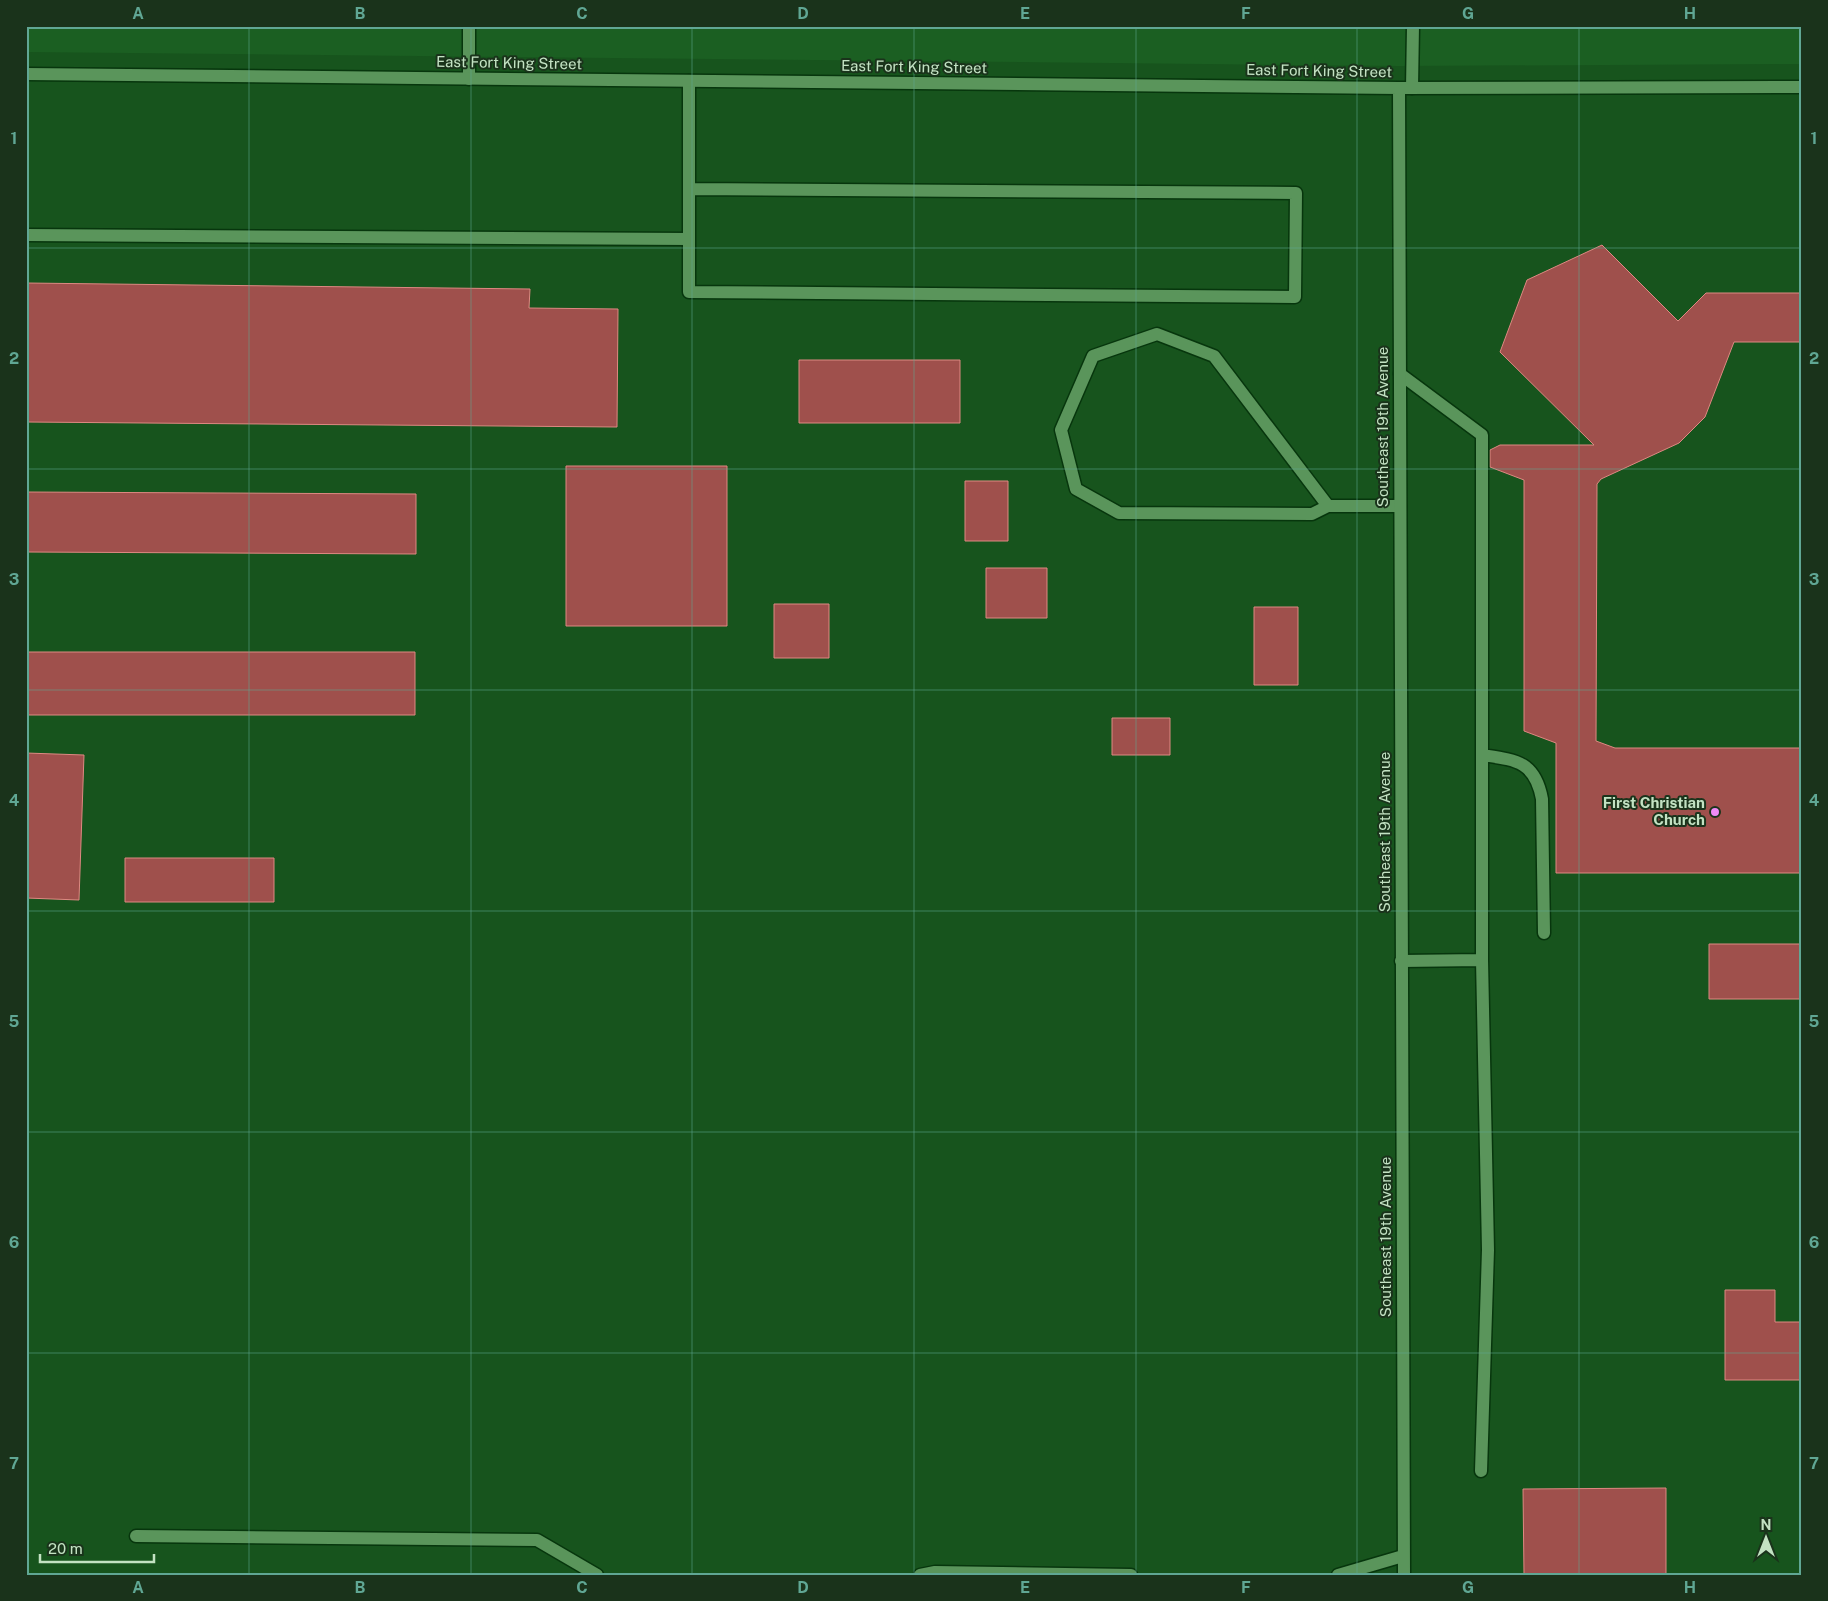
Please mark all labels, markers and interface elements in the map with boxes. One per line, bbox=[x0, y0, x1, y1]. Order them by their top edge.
text: A bbox=[132, 4, 144, 23]
text: B bbox=[355, 4, 366, 23]
text: C bbox=[576, 4, 588, 23]
text: D bbox=[797, 4, 809, 23]
text: E bbox=[1020, 4, 1030, 23]
text: F bbox=[1241, 4, 1251, 23]
text: G bbox=[1462, 4, 1474, 23]
text: H bbox=[1684, 4, 1696, 23]
street label: East Fort King Street bbox=[436, 53, 582, 72]
street label: East Fort King Street bbox=[841, 57, 987, 76]
street label: East Fort King Street bbox=[1246, 61, 1392, 80]
text: 1 bbox=[11, 129, 17, 148]
text: 1 bbox=[1811, 129, 1817, 148]
street label: Southeast 19th Avenue bbox=[1374, 347, 1391, 507]
text: 2 bbox=[9, 349, 19, 368]
text: 2 bbox=[1809, 349, 1819, 368]
text: 3 bbox=[9, 570, 19, 589]
text: 3 bbox=[1809, 570, 1819, 589]
street label: Southeast 19th Avenue bbox=[1376, 752, 1393, 912]
text: 4 bbox=[9, 791, 20, 810]
text: 4 bbox=[1809, 791, 1820, 810]
place label: First Christian Church bbox=[1603, 794, 1705, 828]
marker: First Christian Church bbox=[1709, 806, 1721, 818]
text: 5 bbox=[9, 1012, 20, 1031]
text: 5 bbox=[1809, 1012, 1820, 1031]
street label: Southeast 19th Avenue bbox=[1377, 1157, 1394, 1317]
text: 6 bbox=[9, 1233, 19, 1252]
text: 6 bbox=[1809, 1233, 1819, 1252]
text: 7 bbox=[9, 1454, 19, 1473]
text: 7 bbox=[1809, 1454, 1819, 1473]
north arrow bbox=[1740, 1514, 1790, 1564]
text: N bbox=[1761, 1517, 1771, 1533]
scale bar bbox=[40, 1531, 154, 1563]
text: 20 m bbox=[48, 1540, 83, 1557]
text: A bbox=[132, 1578, 144, 1597]
text: B bbox=[355, 1578, 366, 1597]
text: C bbox=[576, 1578, 588, 1597]
text: D bbox=[797, 1578, 809, 1597]
text: E bbox=[1020, 1578, 1030, 1597]
text: F bbox=[1241, 1578, 1251, 1597]
text: G bbox=[1462, 1578, 1474, 1597]
text: H bbox=[1684, 1578, 1696, 1597]

